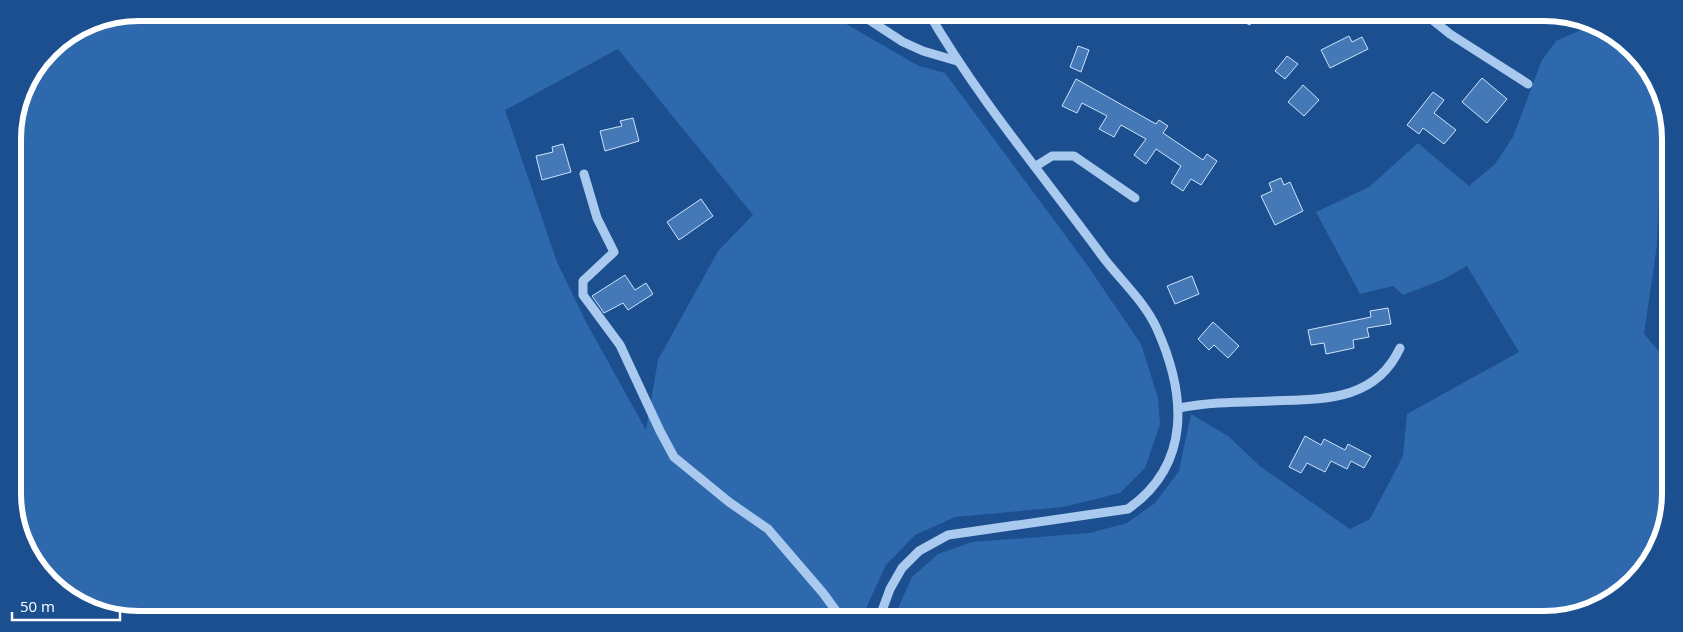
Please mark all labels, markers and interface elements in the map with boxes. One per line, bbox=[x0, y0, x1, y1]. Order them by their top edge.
scale bar bbox=[12, 590, 120, 622]
text: 50 m bbox=[20, 596, 55, 616]

